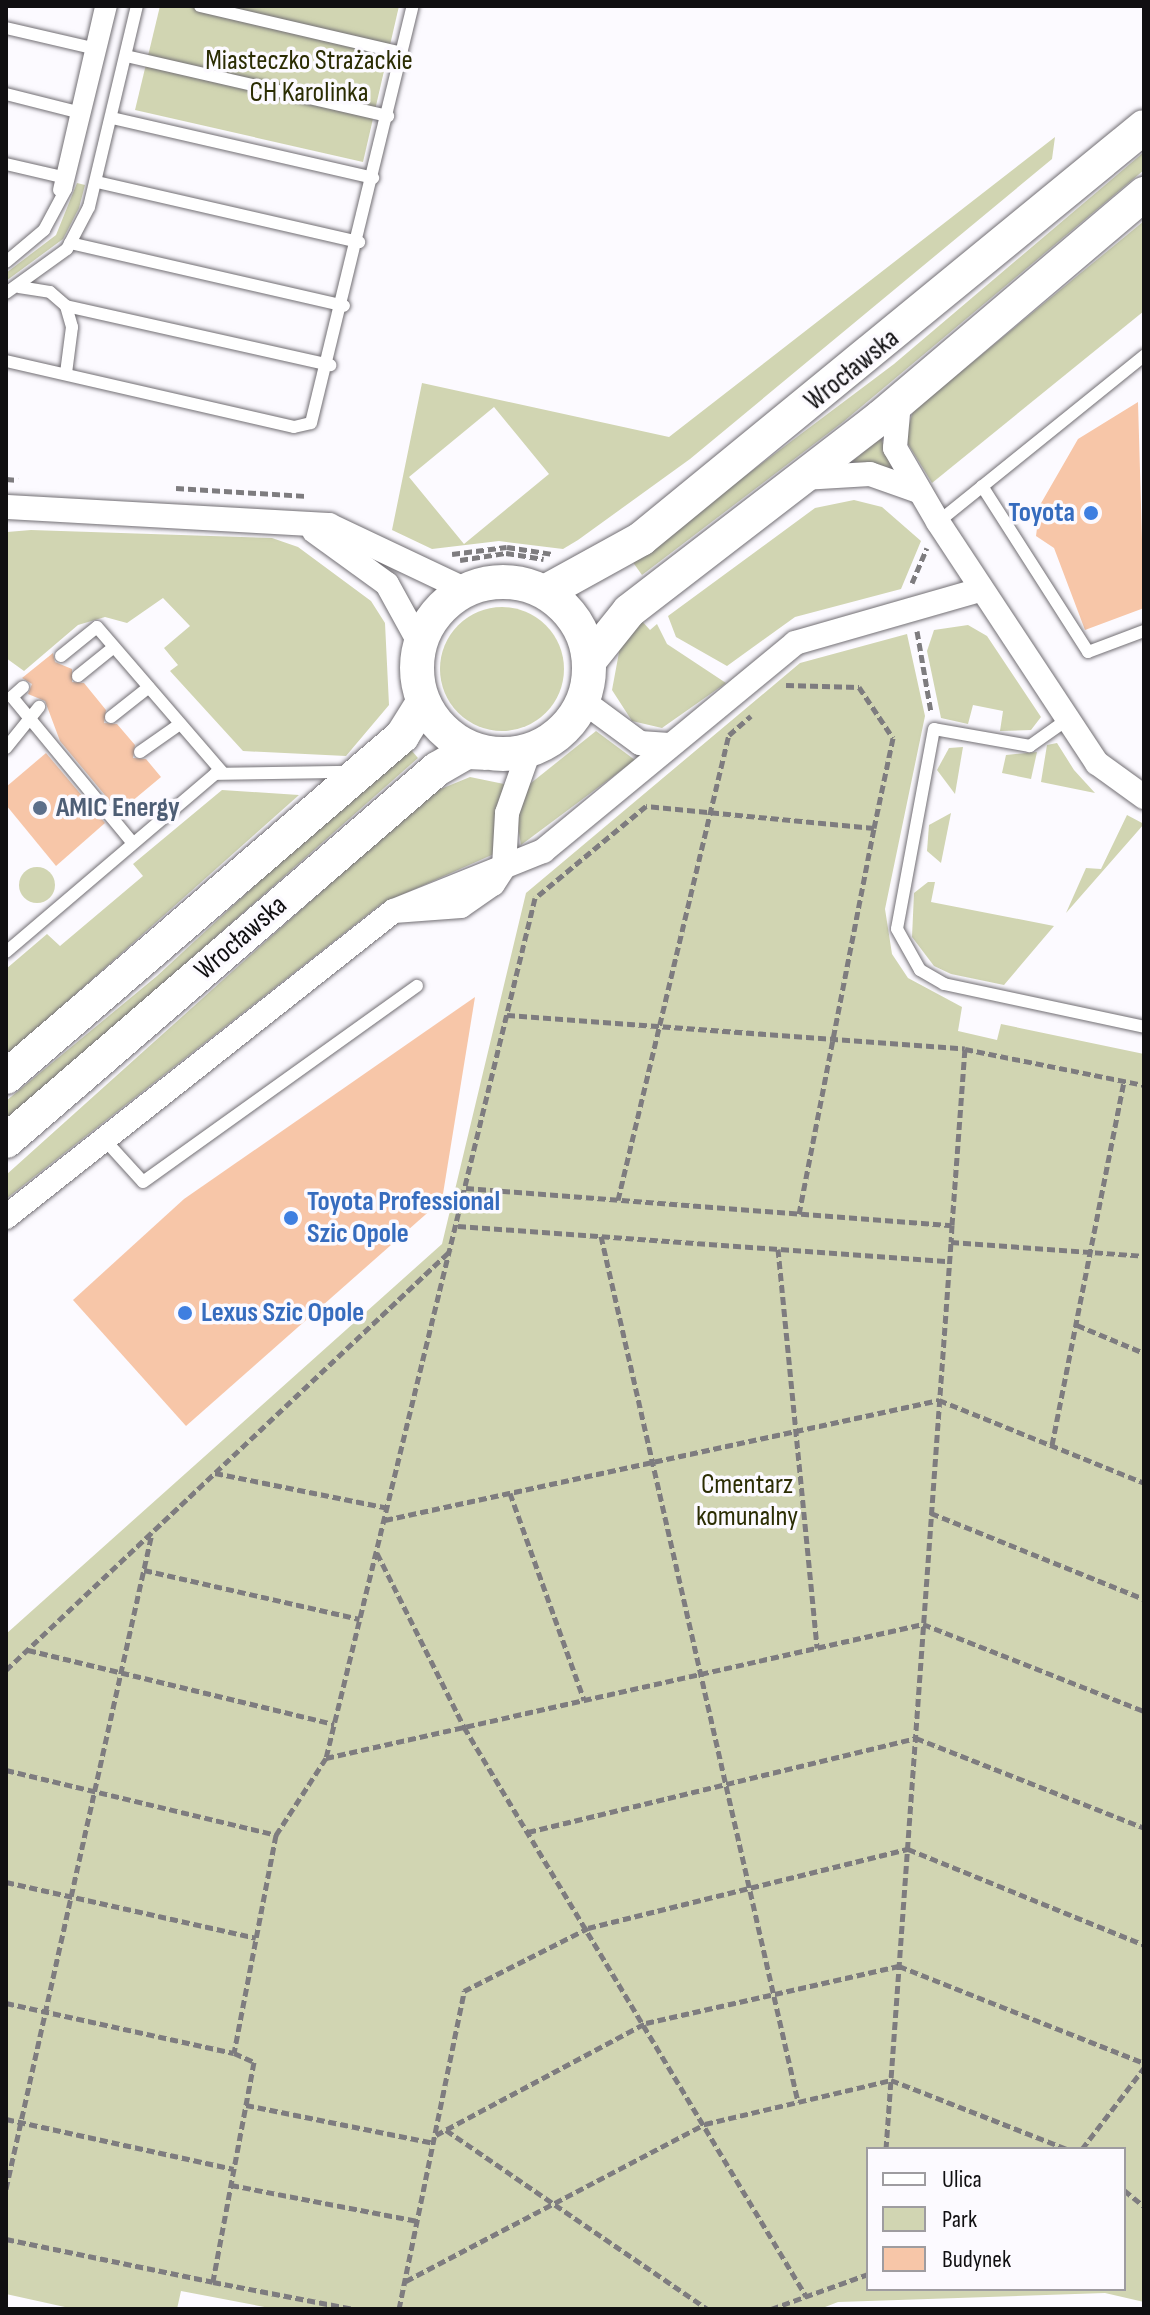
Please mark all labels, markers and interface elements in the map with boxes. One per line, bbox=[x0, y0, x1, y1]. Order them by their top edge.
park label: Miasteczko Strażackie CH Karolinka bbox=[205, 44, 413, 110]
street label: Wrocławska bbox=[798, 322, 906, 418]
place label: Toyota bbox=[1008, 496, 1075, 530]
marker: Toyota bbox=[1082, 504, 1100, 522]
place label: AMIC Energy bbox=[56, 791, 180, 825]
marker: AMIC Energy bbox=[31, 799, 49, 817]
street label: Wrocławska bbox=[188, 889, 294, 987]
place label: Toyota Professional Szic Opole bbox=[307, 1185, 500, 1251]
marker: Toyota Professional Szic Opole bbox=[282, 1209, 300, 1227]
place label: Lexus Szic Opole bbox=[201, 1296, 364, 1330]
marker: Lexus Szic Opole bbox=[176, 1304, 194, 1322]
park label: Cmentarz komunalny bbox=[696, 1468, 798, 1534]
legend bbox=[866, 2147, 1126, 2291]
text: Ulica bbox=[942, 2165, 982, 2194]
text: Park bbox=[942, 2205, 977, 2234]
text: Budynek bbox=[942, 2245, 1011, 2274]

